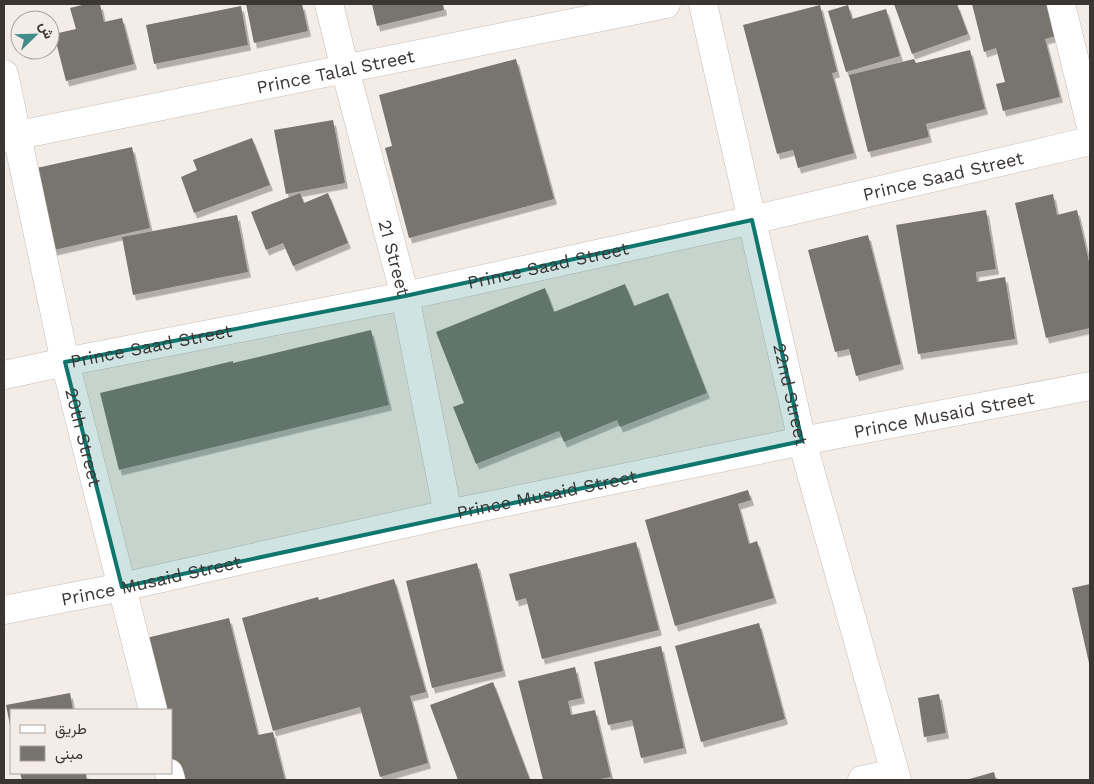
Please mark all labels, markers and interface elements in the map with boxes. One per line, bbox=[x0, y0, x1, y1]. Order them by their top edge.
north arrow bbox=[10, 10, 60, 60]
text: ش bbox=[35, 19, 58, 41]
street label: Prince Talal Street bbox=[254, 45, 417, 97]
street label: Prince Saad Street bbox=[861, 146, 1026, 204]
street label: 21 Street bbox=[375, 217, 415, 298]
street label: Prince Saad Street bbox=[465, 237, 631, 293]
street label: Prince Saad Street bbox=[68, 319, 234, 371]
street label: 22nd Street bbox=[770, 341, 813, 448]
street label: 20th Street bbox=[61, 386, 107, 489]
street label: Prince Musaid Street bbox=[852, 386, 1036, 441]
street label: Prince Musaid Street bbox=[455, 465, 639, 522]
street label: Prince Musaid Street bbox=[59, 550, 243, 609]
legend bbox=[10, 709, 172, 774]
text: طريق bbox=[55, 720, 87, 739]
text: مبنى bbox=[55, 745, 83, 764]

